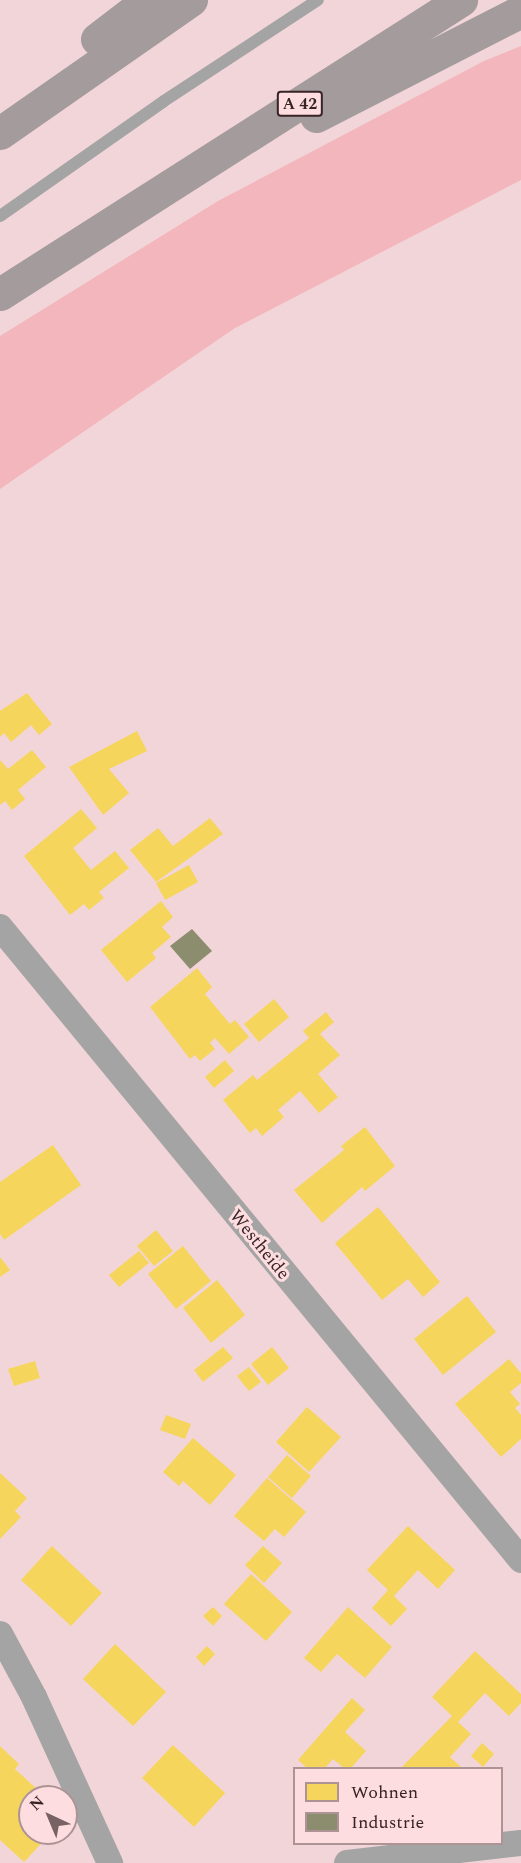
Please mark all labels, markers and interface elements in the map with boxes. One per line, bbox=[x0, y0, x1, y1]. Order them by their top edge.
road number: A 42 bbox=[276, 91, 324, 117]
street label: Westheide bbox=[224, 1206, 294, 1284]
legend bbox=[293, 1767, 503, 1845]
text: Wohnen bbox=[351, 1779, 418, 1806]
north arrow bbox=[18, 1785, 78, 1845]
text: N bbox=[24, 1790, 50, 1817]
text: Industrie bbox=[351, 1809, 424, 1836]

